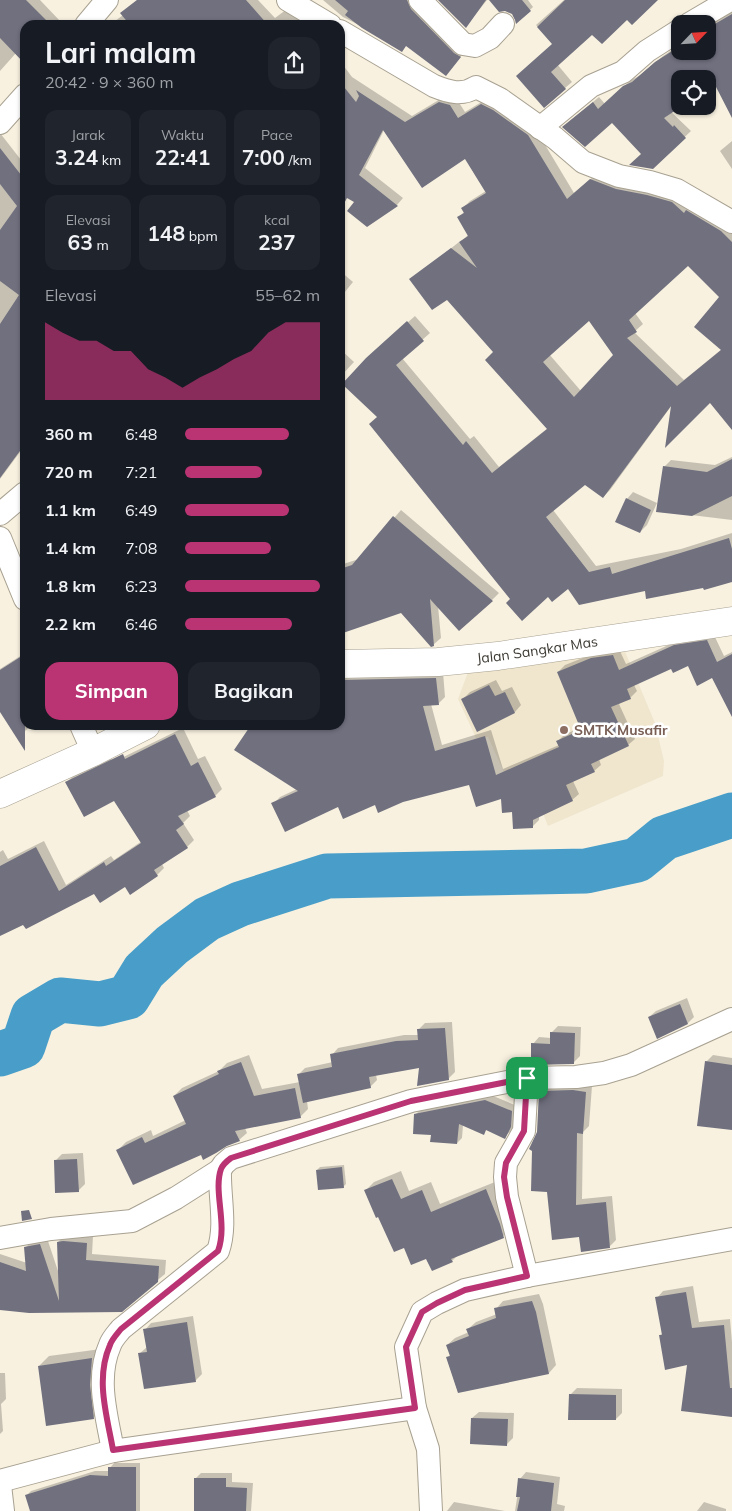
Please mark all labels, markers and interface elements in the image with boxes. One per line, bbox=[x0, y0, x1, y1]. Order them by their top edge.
north arrow bbox=[671, 15, 716, 60]
map controls bbox=[671, 15, 716, 115]
text: Lari malam bbox=[45, 35, 196, 70]
button: share bbox=[268, 37, 320, 89]
button: locate bbox=[671, 70, 716, 115]
text: 20:42 · 9 × 360 m bbox=[45, 72, 174, 92]
text: Jarak bbox=[71, 126, 105, 144]
text: Waktu bbox=[161, 126, 204, 144]
text: Pace bbox=[261, 126, 293, 144]
text: 3.24 bbox=[55, 144, 98, 170]
text: 22:41 bbox=[155, 144, 210, 170]
text: 7:00 bbox=[242, 144, 285, 170]
text: km bbox=[98, 151, 121, 169]
text: /km bbox=[285, 151, 312, 169]
text: Elevasi bbox=[66, 211, 111, 229]
text: kcal bbox=[264, 211, 290, 229]
text: 148 bbox=[147, 220, 185, 246]
text: bpm bbox=[185, 227, 218, 245]
text: 63 bbox=[68, 229, 93, 255]
text: 237 bbox=[258, 229, 296, 255]
text: m bbox=[93, 236, 109, 254]
text: Elevasi bbox=[45, 285, 97, 305]
text: 55–62 m bbox=[255, 285, 320, 305]
text: 360 m bbox=[45, 424, 93, 444]
text: 6:48 bbox=[125, 424, 157, 444]
text: 720 m bbox=[45, 462, 93, 482]
text: 7:21 bbox=[125, 462, 157, 482]
text: 1.1 km bbox=[45, 500, 96, 520]
text: 6:49 bbox=[125, 500, 157, 520]
text: 1.4 km bbox=[45, 538, 96, 558]
text: 7:08 bbox=[125, 538, 157, 558]
text: 1.8 km bbox=[45, 576, 96, 596]
text: 6:23 bbox=[125, 576, 157, 596]
text: 2.2 km bbox=[45, 614, 96, 634]
text: 6:46 bbox=[125, 614, 157, 634]
street label: Jalan Sangkar Mas bbox=[476, 632, 599, 667]
button: Simpan bbox=[45, 662, 178, 720]
button: Bagikan bbox=[188, 662, 320, 720]
place label: SMTK Musafir bbox=[574, 721, 668, 739]
marker: SMTK Musafir bbox=[558, 724, 570, 736]
pin bbox=[506, 1057, 548, 1099]
icon: arrive bbox=[513, 1064, 541, 1092]

